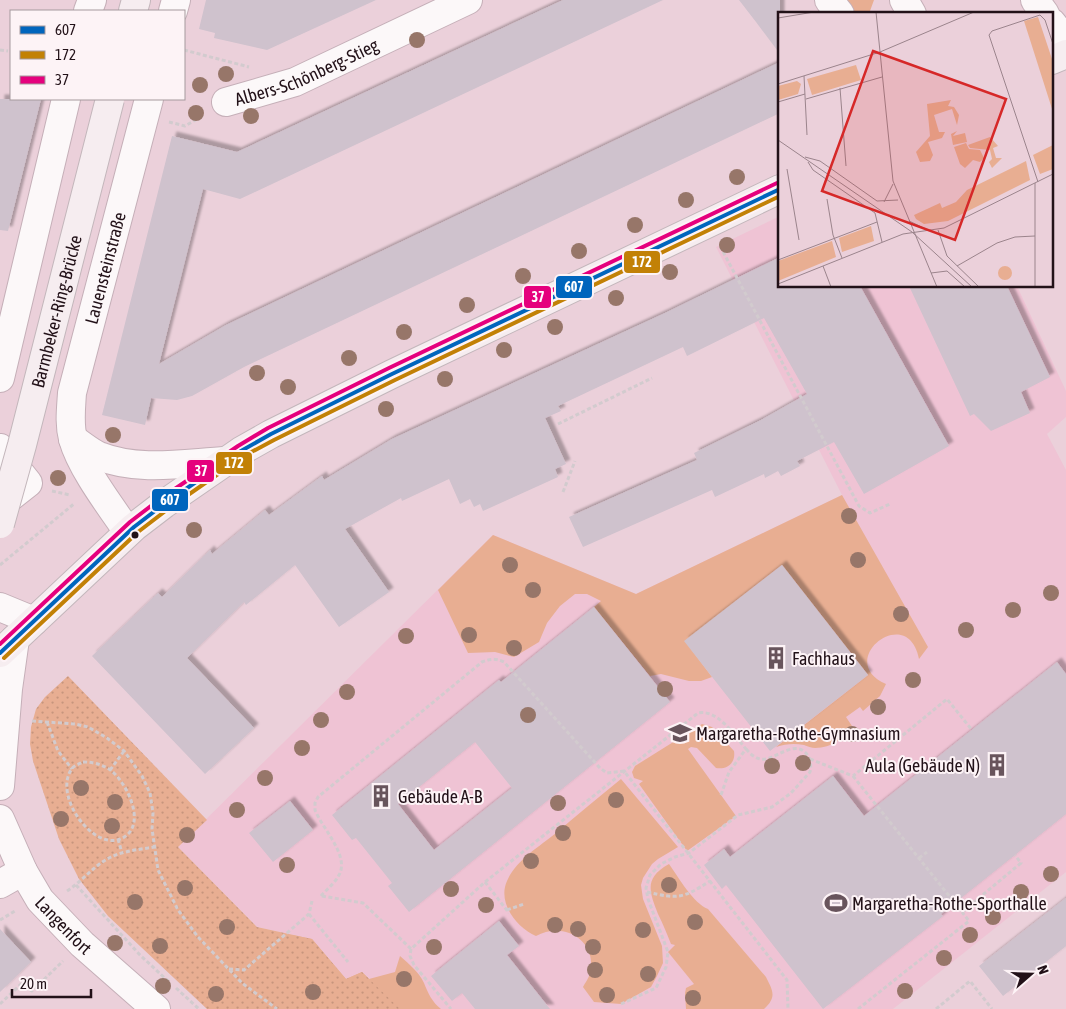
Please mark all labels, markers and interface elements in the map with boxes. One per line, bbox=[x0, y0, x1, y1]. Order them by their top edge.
legend bbox=[10, 10, 185, 100]
inset map bbox=[778, 12, 1054, 288]
text: 607 bbox=[55, 21, 76, 38]
street label: Albers-Schönberg-Stieg bbox=[232, 34, 382, 109]
text: 172 bbox=[55, 46, 76, 63]
text: 37 bbox=[55, 71, 69, 88]
street label: Lauensteinstraße bbox=[80, 210, 129, 326]
street label: Barmbeker-Ring-Brücke bbox=[27, 233, 85, 390]
line badge: 172 bbox=[623, 250, 661, 274]
text: 172 bbox=[632, 254, 652, 270]
line badge: 607 bbox=[555, 275, 593, 299]
text: 607 bbox=[564, 279, 584, 295]
line badge: 37 bbox=[523, 285, 552, 309]
text: 37 bbox=[531, 289, 545, 305]
line badge: 172 bbox=[215, 451, 253, 475]
text: 172 bbox=[224, 455, 244, 471]
line badge: 37 bbox=[186, 459, 215, 483]
text: 37 bbox=[194, 463, 208, 479]
line badge: 607 bbox=[151, 488, 189, 512]
text: 607 bbox=[160, 492, 180, 508]
unlabelled marker bbox=[130, 530, 140, 540]
building icon: Fachhaus bbox=[763, 645, 789, 671]
place label: Fachhaus bbox=[792, 648, 855, 669]
school or university icon: Margaretha-Rothe-Gymnasium bbox=[667, 720, 693, 746]
place label: Margaretha-Rothe-Gymnasium bbox=[696, 723, 900, 744]
building icon: Aula (Gebäude N) bbox=[984, 752, 1010, 778]
place label: Aula (Gebäude N) bbox=[865, 755, 980, 776]
building icon: Gebäude A-B bbox=[368, 783, 394, 809]
place label: Gebäude A-B bbox=[398, 786, 483, 807]
sports icon: Margaretha-Rothe-Sporthalle bbox=[823, 890, 849, 916]
street label: Langenfort bbox=[31, 892, 96, 958]
place label: Margaretha-Rothe-Sporthalle bbox=[852, 893, 1047, 914]
north arrow bbox=[1006, 949, 1056, 999]
text: N bbox=[1034, 963, 1052, 976]
scale bar bbox=[12, 966, 91, 998]
text: 20 m bbox=[20, 975, 47, 992]

